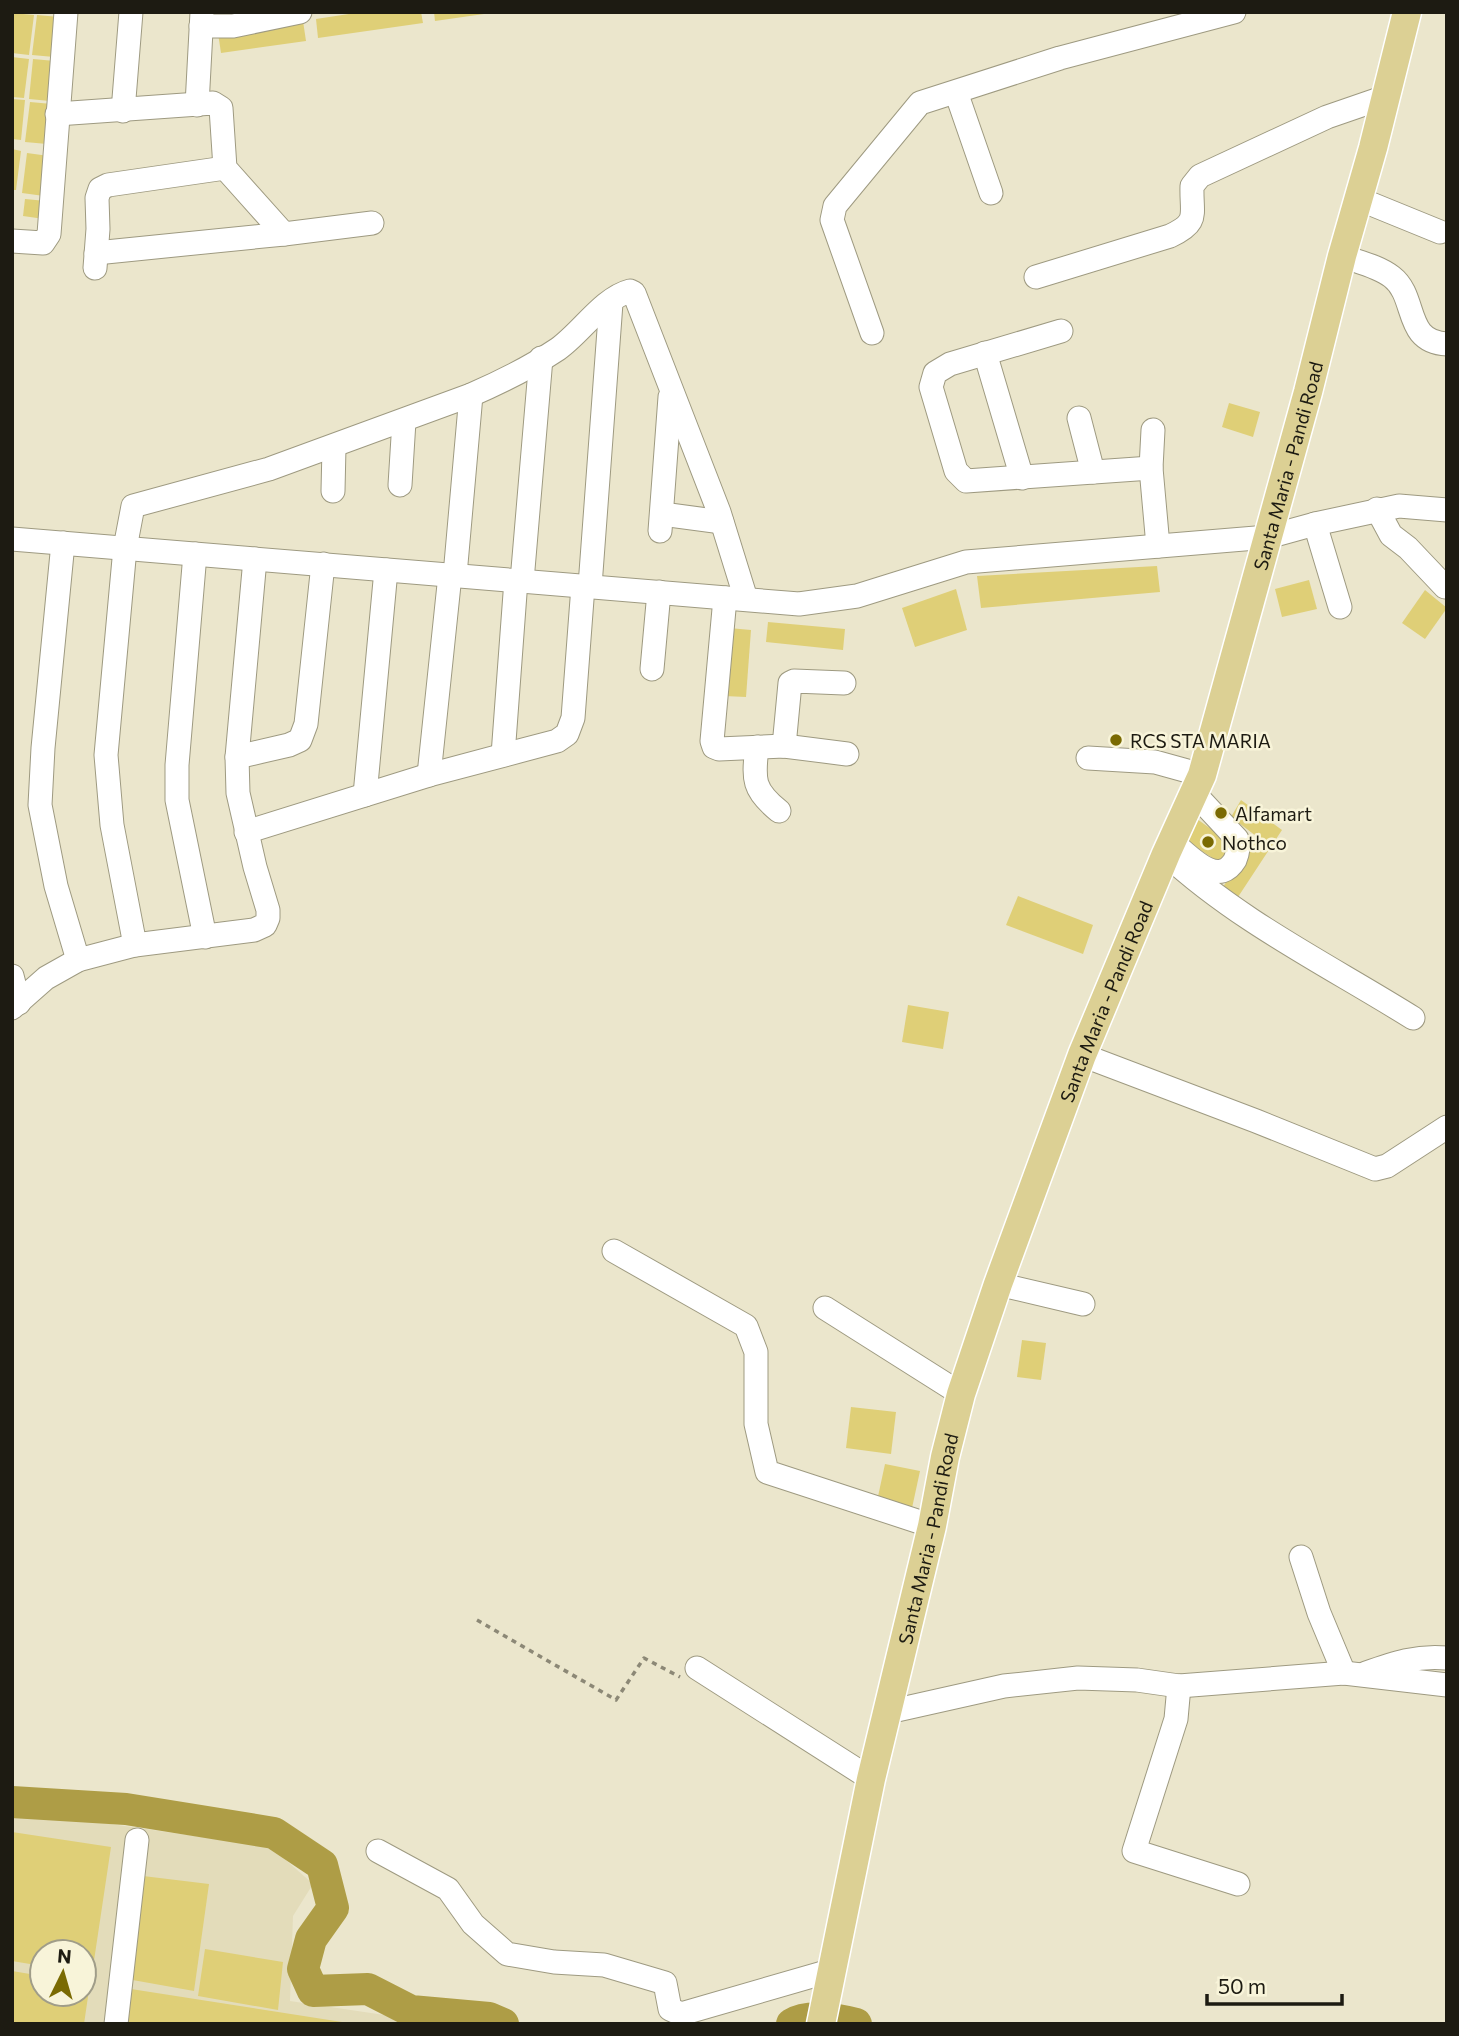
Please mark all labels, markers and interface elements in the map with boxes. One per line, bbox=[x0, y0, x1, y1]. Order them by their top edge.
street label: Santa Maria - Pandi Road bbox=[1248, 359, 1327, 573]
place label: RCS STA MARIA bbox=[1130, 729, 1271, 752]
marker: RCS STA MARIA bbox=[1108, 732, 1124, 748]
place label: Alfamart bbox=[1235, 802, 1312, 825]
marker: Alfamart bbox=[1213, 805, 1229, 821]
place label: Nothco bbox=[1222, 831, 1287, 854]
marker: Nothco bbox=[1200, 834, 1216, 850]
street label: Santa Maria - Pandi Road bbox=[1054, 897, 1157, 1105]
street label: Santa Maria - Pandi Road bbox=[892, 1431, 962, 1646]
north arrow bbox=[28, 1938, 98, 2008]
text: N bbox=[56, 1943, 73, 1968]
scale bar bbox=[1207, 1962, 1342, 2006]
text: 50 m bbox=[1218, 1973, 1266, 1998]

